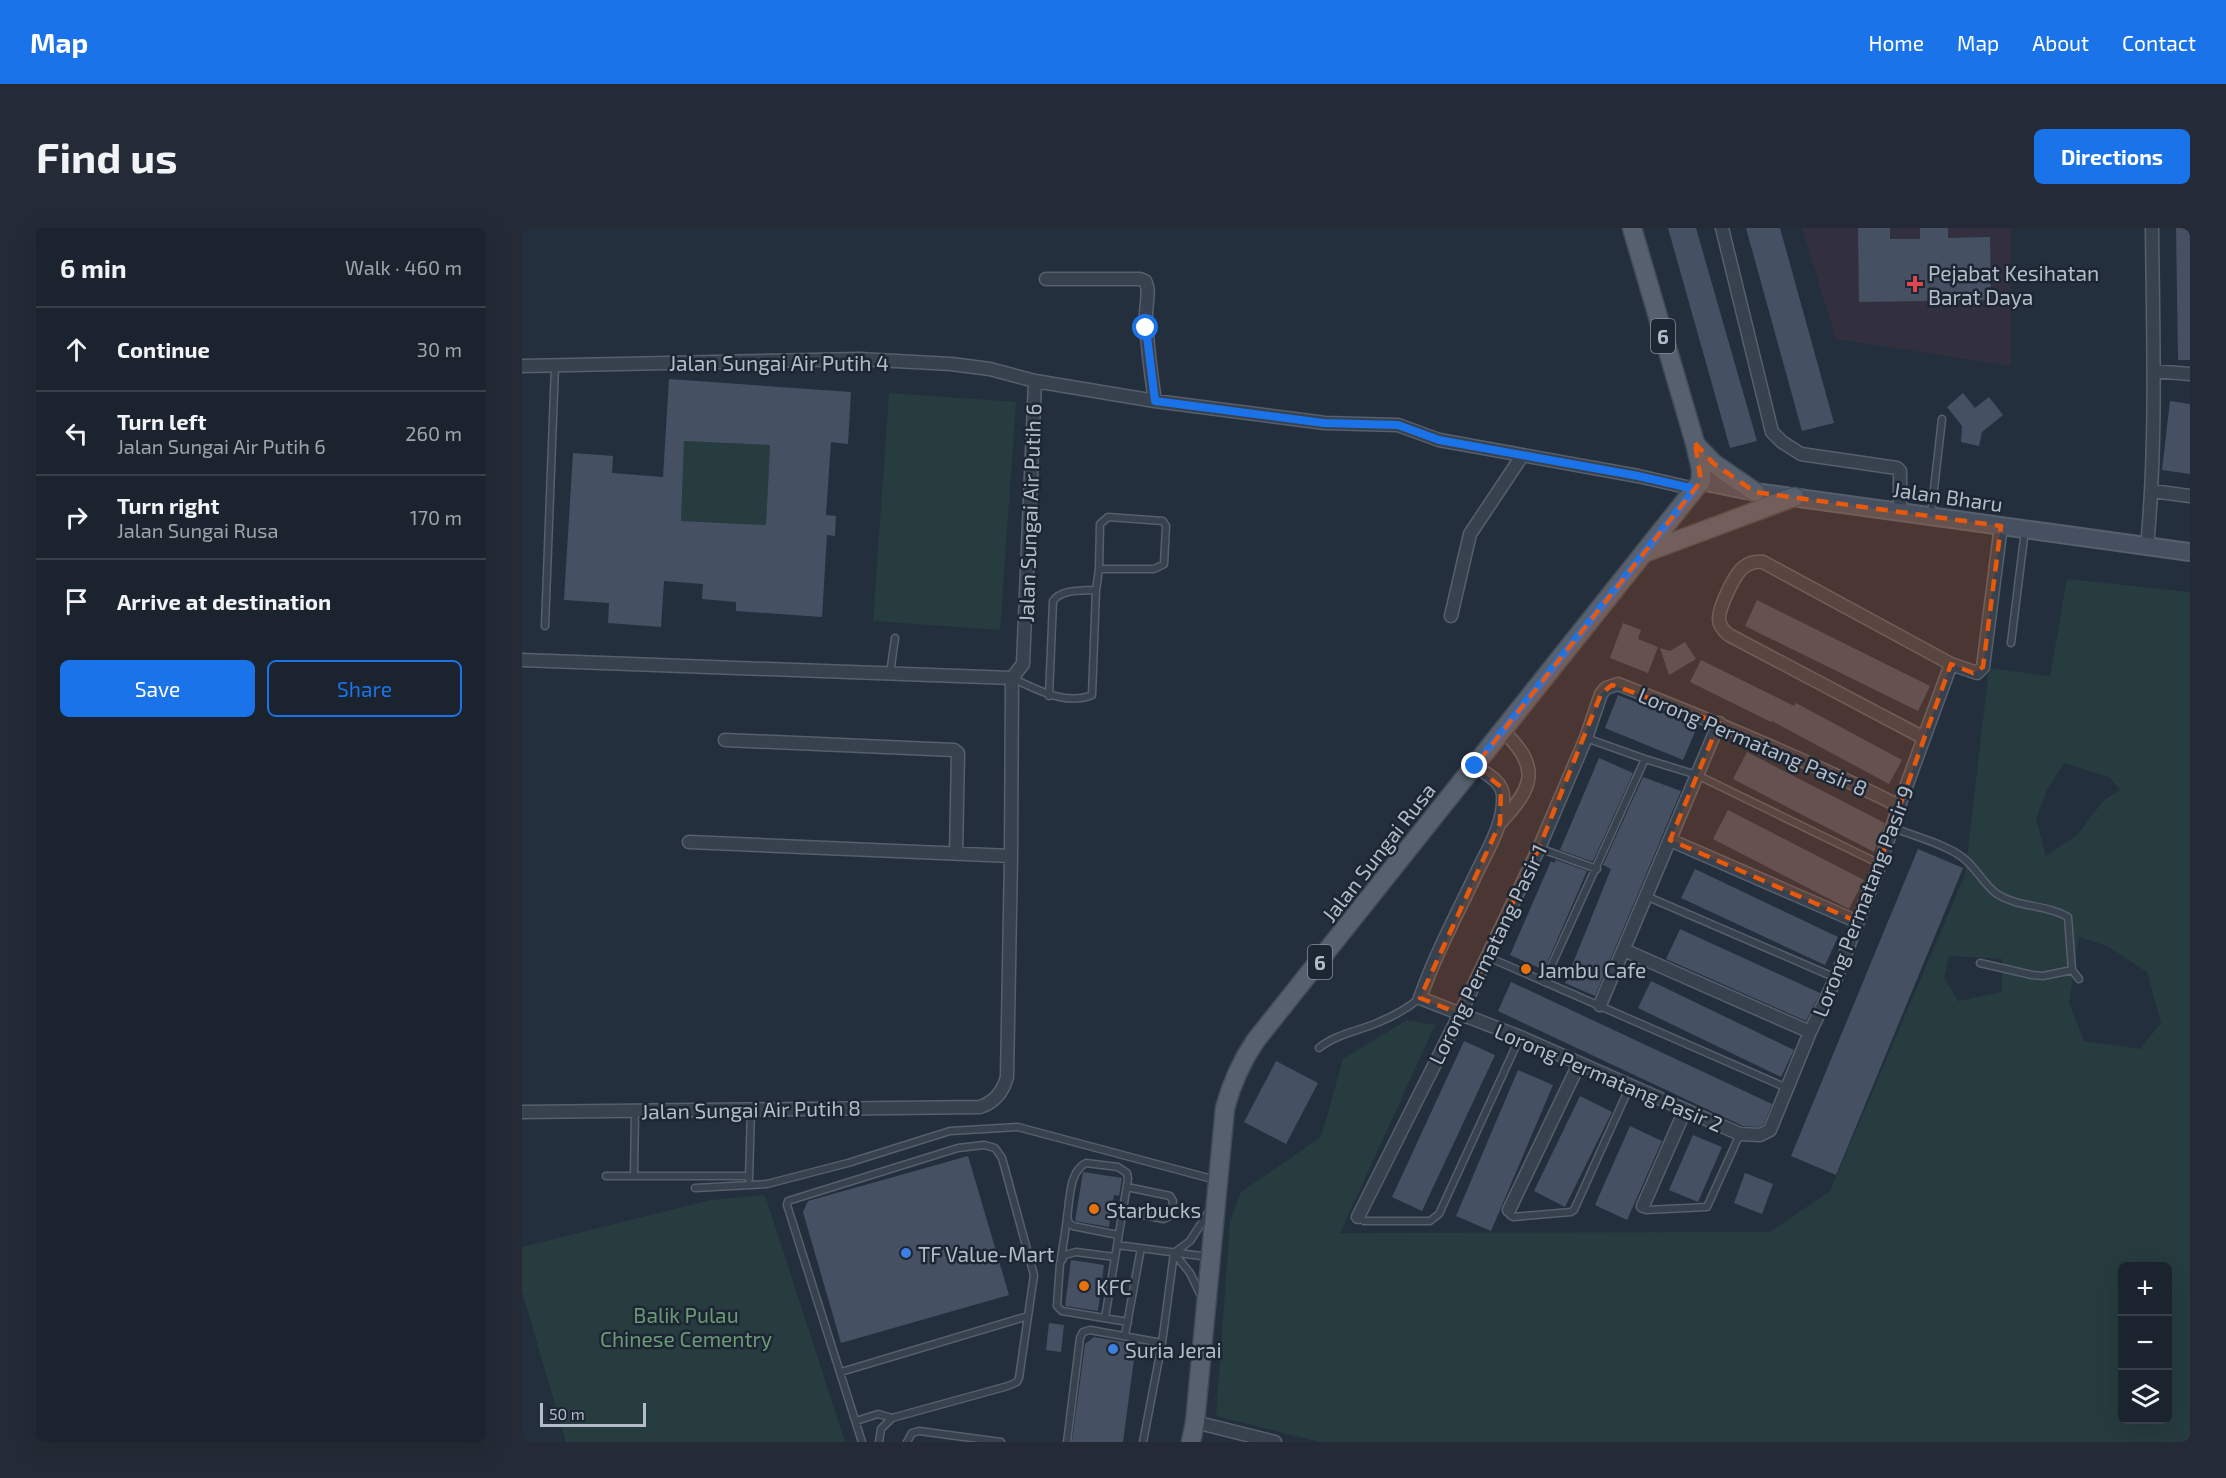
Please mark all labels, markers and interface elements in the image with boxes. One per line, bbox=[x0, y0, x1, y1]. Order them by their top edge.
text: Map bbox=[30, 25, 88, 59]
text: Home bbox=[1868, 30, 1924, 55]
text: Map bbox=[1957, 30, 1999, 55]
text: About bbox=[2032, 30, 2089, 55]
text: Contact bbox=[2122, 30, 2196, 55]
button: Directions bbox=[2034, 129, 2190, 184]
text: Find us bbox=[36, 131, 178, 181]
text: 6 min bbox=[60, 252, 127, 283]
text: Walk · 460 m bbox=[345, 255, 462, 279]
place label: Pejabat Kesihatan Barat Daya bbox=[1928, 260, 2099, 309]
marker: Pejabat Kesihatan Barat Daya bbox=[1906, 275, 1924, 293]
route start bbox=[1132, 314, 1158, 340]
road number: 6 bbox=[1651, 319, 1675, 353]
icon: ahead bbox=[60, 333, 93, 366]
text: Continue bbox=[117, 336, 210, 362]
text: 30 m bbox=[417, 337, 462, 361]
street label: Jalan Sungai Air Putih 4 bbox=[669, 350, 889, 375]
street label: Jalan Sungai Air Putih 6 bbox=[1013, 403, 1045, 623]
text: Turn left bbox=[117, 408, 206, 434]
icon: left bbox=[60, 417, 93, 450]
text: 260 m bbox=[405, 421, 462, 445]
text: Jalan Sungai Air Putih 6 bbox=[117, 434, 326, 458]
street label: Jalan Bharu bbox=[1892, 476, 2004, 516]
text: Turn right bbox=[117, 492, 219, 518]
icon: right bbox=[60, 501, 93, 534]
text: 170 m bbox=[410, 505, 462, 529]
text: Jalan Sungai Rusa bbox=[117, 518, 278, 542]
icon: arrive bbox=[60, 585, 93, 618]
text: Arrive at destination bbox=[117, 588, 331, 614]
button: Save bbox=[60, 660, 255, 717]
button: Share bbox=[267, 660, 462, 717]
street label: Lorong Permatang Pasir 8 bbox=[1635, 681, 1871, 801]
route end bbox=[1461, 752, 1487, 778]
street label: Jalan Sungai Rusa bbox=[1316, 778, 1440, 926]
street label: Lorong Permatang Pasir 9 bbox=[1806, 782, 1918, 1020]
street label: Lorong Permatang Pasir 1 bbox=[1423, 840, 1551, 1068]
road number: 6 bbox=[1308, 945, 1332, 979]
place label: Jambu Cafe bbox=[1538, 957, 1646, 982]
marker: Jambu Cafe bbox=[1519, 962, 1533, 976]
street label: Lorong Permatang Pasir 2 bbox=[1491, 1018, 1727, 1136]
street label: Jalan Sungai Air Putih 8 bbox=[641, 1095, 861, 1123]
place label: Starbucks bbox=[1106, 1197, 1201, 1222]
marker: Starbucks bbox=[1087, 1202, 1101, 1216]
place label: TF Value-Mart bbox=[918, 1241, 1054, 1266]
marker: TF Value-Mart bbox=[899, 1246, 913, 1260]
map controls bbox=[2118, 1262, 2172, 1424]
button: + bbox=[2118, 1262, 2172, 1316]
place label: KFC bbox=[1096, 1274, 1132, 1299]
marker: KFC bbox=[1077, 1279, 1091, 1293]
park label: Balik Pulau Chinese Cementry bbox=[600, 1302, 772, 1351]
button: − bbox=[2118, 1316, 2172, 1370]
place label: Suria Jerai bbox=[1125, 1337, 1222, 1362]
marker: Suria Jerai bbox=[1106, 1342, 1120, 1356]
button: layers bbox=[2118, 1370, 2172, 1424]
scale bar bbox=[540, 1400, 646, 1428]
text: 50 m bbox=[549, 1404, 585, 1423]

